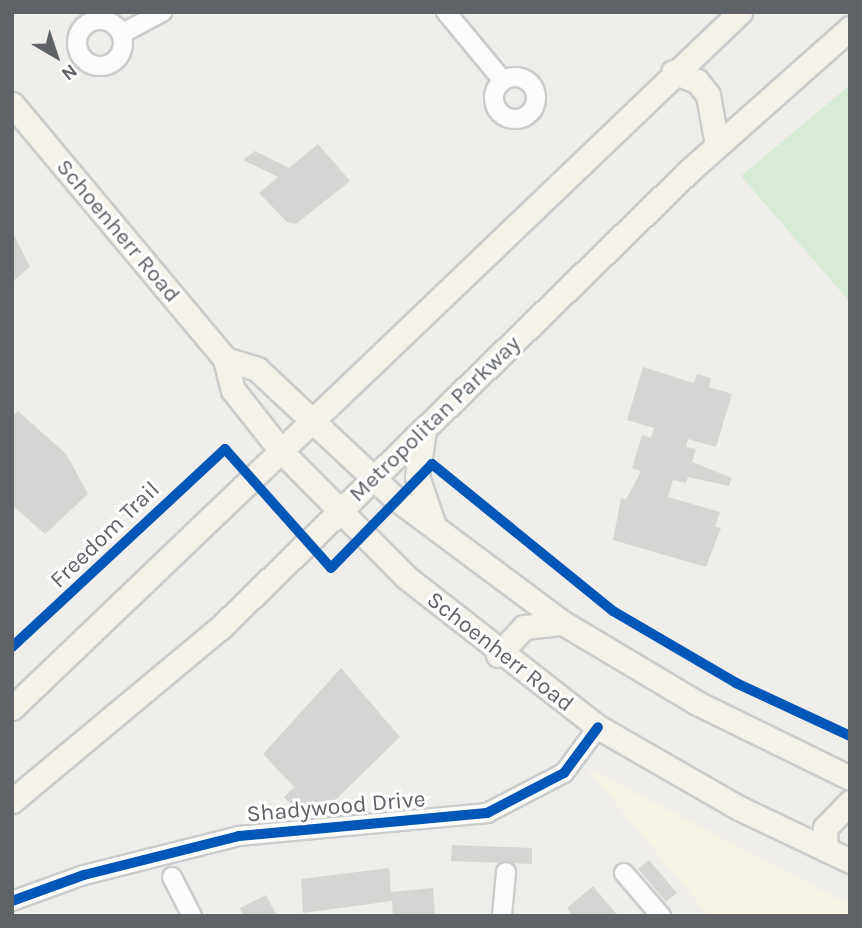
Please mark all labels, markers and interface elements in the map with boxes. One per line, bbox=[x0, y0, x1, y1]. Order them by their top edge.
north arrow bbox=[21, 21, 91, 91]
text: N bbox=[57, 59, 81, 85]
street label: Schoenherr Road bbox=[50, 154, 186, 308]
street label: Metropolitan Parkway bbox=[344, 330, 526, 508]
street label: Freedom Trail bbox=[45, 476, 165, 594]
street label: Schoenherr Road bbox=[421, 586, 579, 718]
street label: Shadywood Drive bbox=[245, 785, 427, 829]

